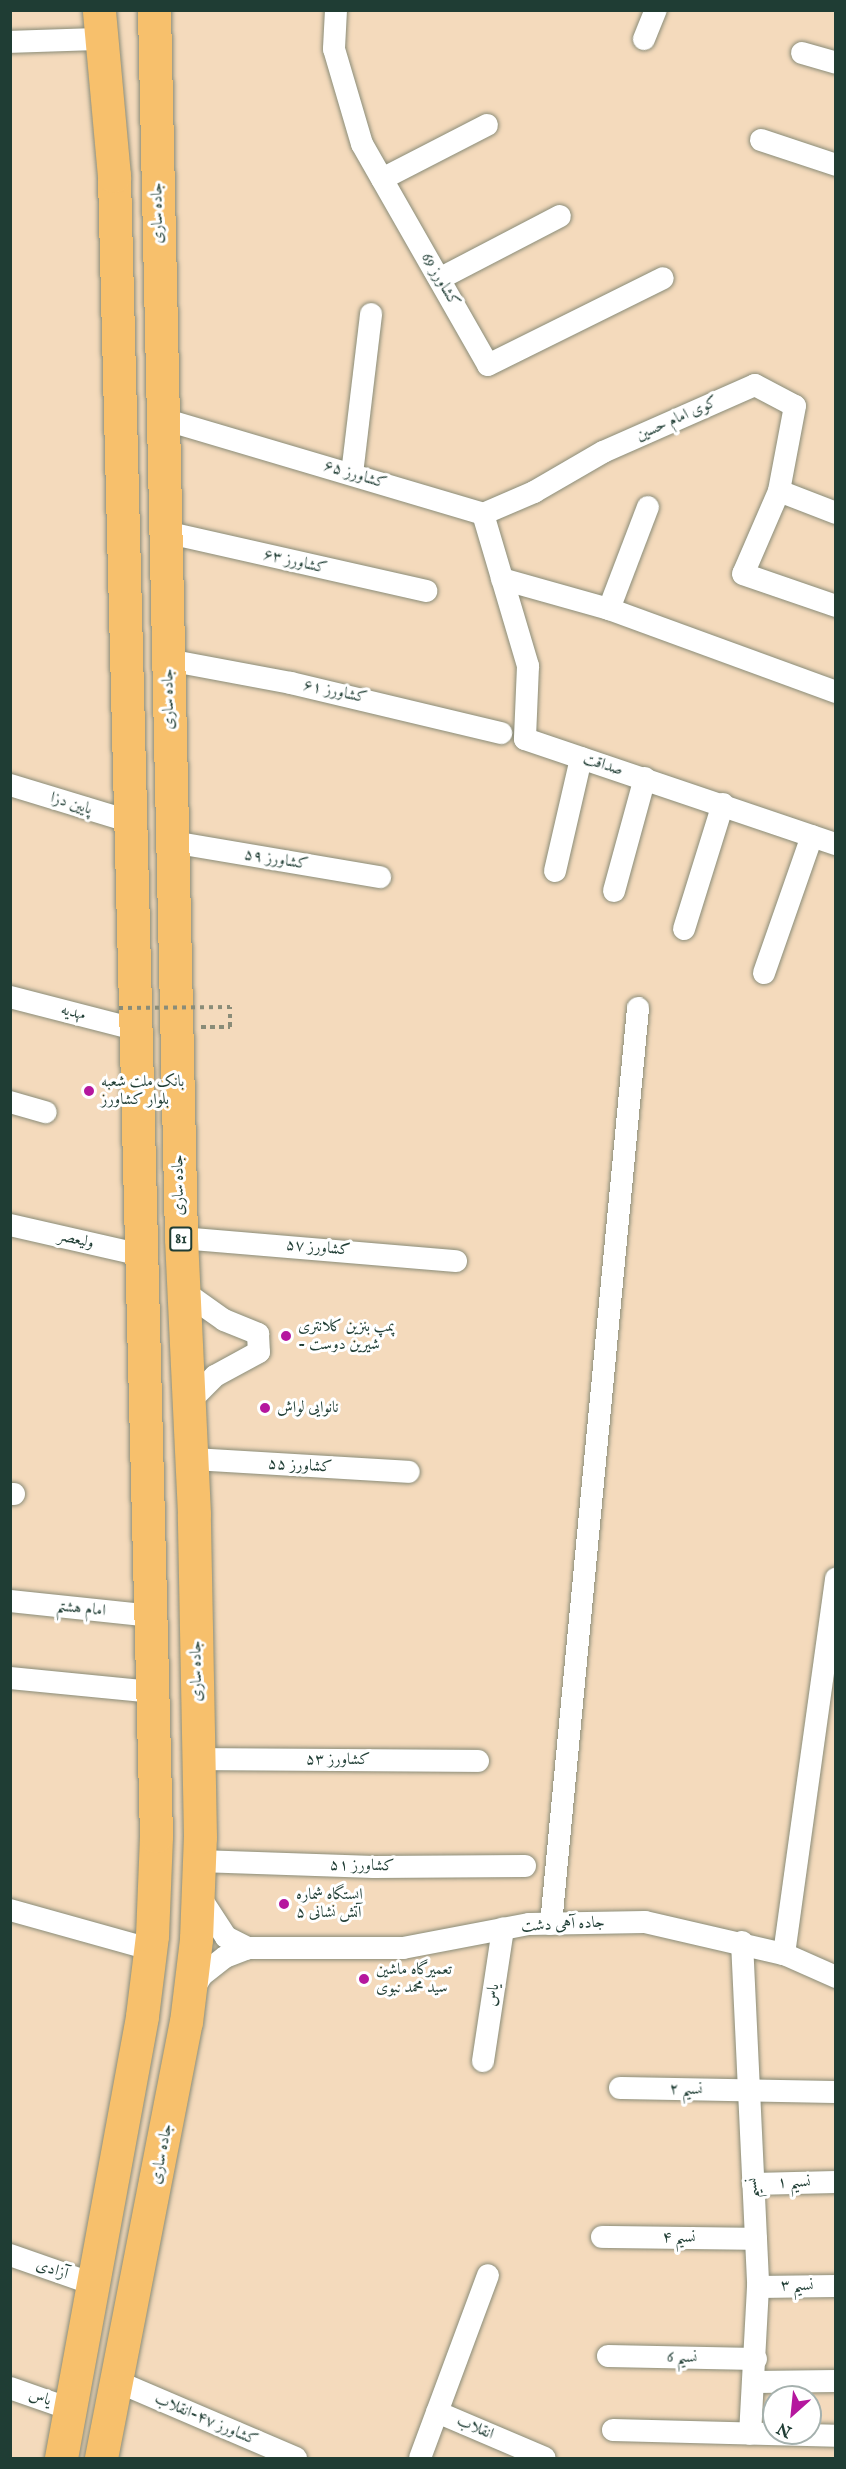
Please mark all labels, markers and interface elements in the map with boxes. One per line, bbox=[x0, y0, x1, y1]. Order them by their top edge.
street label: جاده ساری bbox=[148, 182, 168, 244]
street label: کشاورز 69 bbox=[416, 249, 464, 311]
street label: کوی امام حسین bbox=[633, 392, 721, 446]
street label: کشاورز ۶۵ bbox=[321, 456, 389, 494]
street label: کشاورز ۶۳ bbox=[261, 545, 329, 579]
street label: جاده ساری bbox=[159, 668, 179, 730]
street label: کشاورز ۶۱ bbox=[301, 676, 369, 708]
street label: صداقت bbox=[581, 750, 625, 780]
street label: پایین دزا bbox=[48, 789, 94, 819]
street label: کشاورز ۵۹ bbox=[243, 845, 309, 875]
street label: مهدیه bbox=[58, 1000, 88, 1026]
place label: بانک ملت شعبه بلوار کشاورز bbox=[101, 1072, 184, 1110]
marker: بانک ملت شعبه بلوار کشاورز bbox=[82, 1084, 96, 1098]
street label: جاده ساری bbox=[169, 1154, 189, 1216]
street label: ولیعصر bbox=[56, 1227, 96, 1253]
road number: 81 bbox=[169, 1227, 193, 1251]
street label: کشاورز ۵۷ bbox=[285, 1236, 351, 1260]
place label: پمپ بنزین کلانتری - شیرین دوست bbox=[298, 1317, 395, 1355]
marker: پمپ بنزین کلانتری - شیرین دوست bbox=[279, 1329, 293, 1343]
place label: نانوایی لواش bbox=[277, 1398, 339, 1418]
marker: نانوایی لواش bbox=[258, 1401, 272, 1415]
street label: کشاورز ۵۵ bbox=[267, 1455, 333, 1477]
street label: امام هشتم bbox=[55, 1597, 107, 1621]
street label: جاده ساری bbox=[187, 1640, 207, 1702]
street label: کشاورز ۵۳ bbox=[306, 1750, 370, 1770]
street label: کشاورز ۵۱ bbox=[329, 1856, 395, 1876]
place label: ایستگاه شماره ۵ آتش نشانی bbox=[296, 1885, 363, 1923]
marker: ایستگاه شماره ۵ آتش نشانی bbox=[277, 1897, 291, 1911]
street label: جاده آهی دشت bbox=[521, 1913, 605, 1937]
place label: تعمیرگاه ماشین سید محمد نبوی bbox=[376, 1960, 452, 1998]
marker: تعمیرگاه ماشین سید محمد نبوی bbox=[357, 1972, 371, 1986]
street label: یاس bbox=[482, 1982, 504, 2008]
street label: نسیم ۲ bbox=[669, 2080, 703, 2100]
street label: جاده ساری bbox=[147, 2122, 177, 2186]
street label: نسیم ۱ bbox=[777, 2173, 811, 2193]
street label: نسیم bbox=[743, 2178, 763, 2198]
street label: نسیم ۴ bbox=[662, 2228, 696, 2248]
street label: آزادی bbox=[33, 2256, 71, 2284]
street label: نسیم ۳ bbox=[780, 2276, 814, 2296]
street label: نسیم 6 bbox=[667, 2348, 697, 2368]
street label: یاس bbox=[26, 2385, 54, 2411]
north arrow bbox=[762, 2385, 822, 2445]
street label: کشاورز ۴۷-انقلاب bbox=[151, 2390, 261, 2450]
street label: انقلاب bbox=[454, 2412, 496, 2444]
text: N bbox=[774, 2417, 795, 2441]

